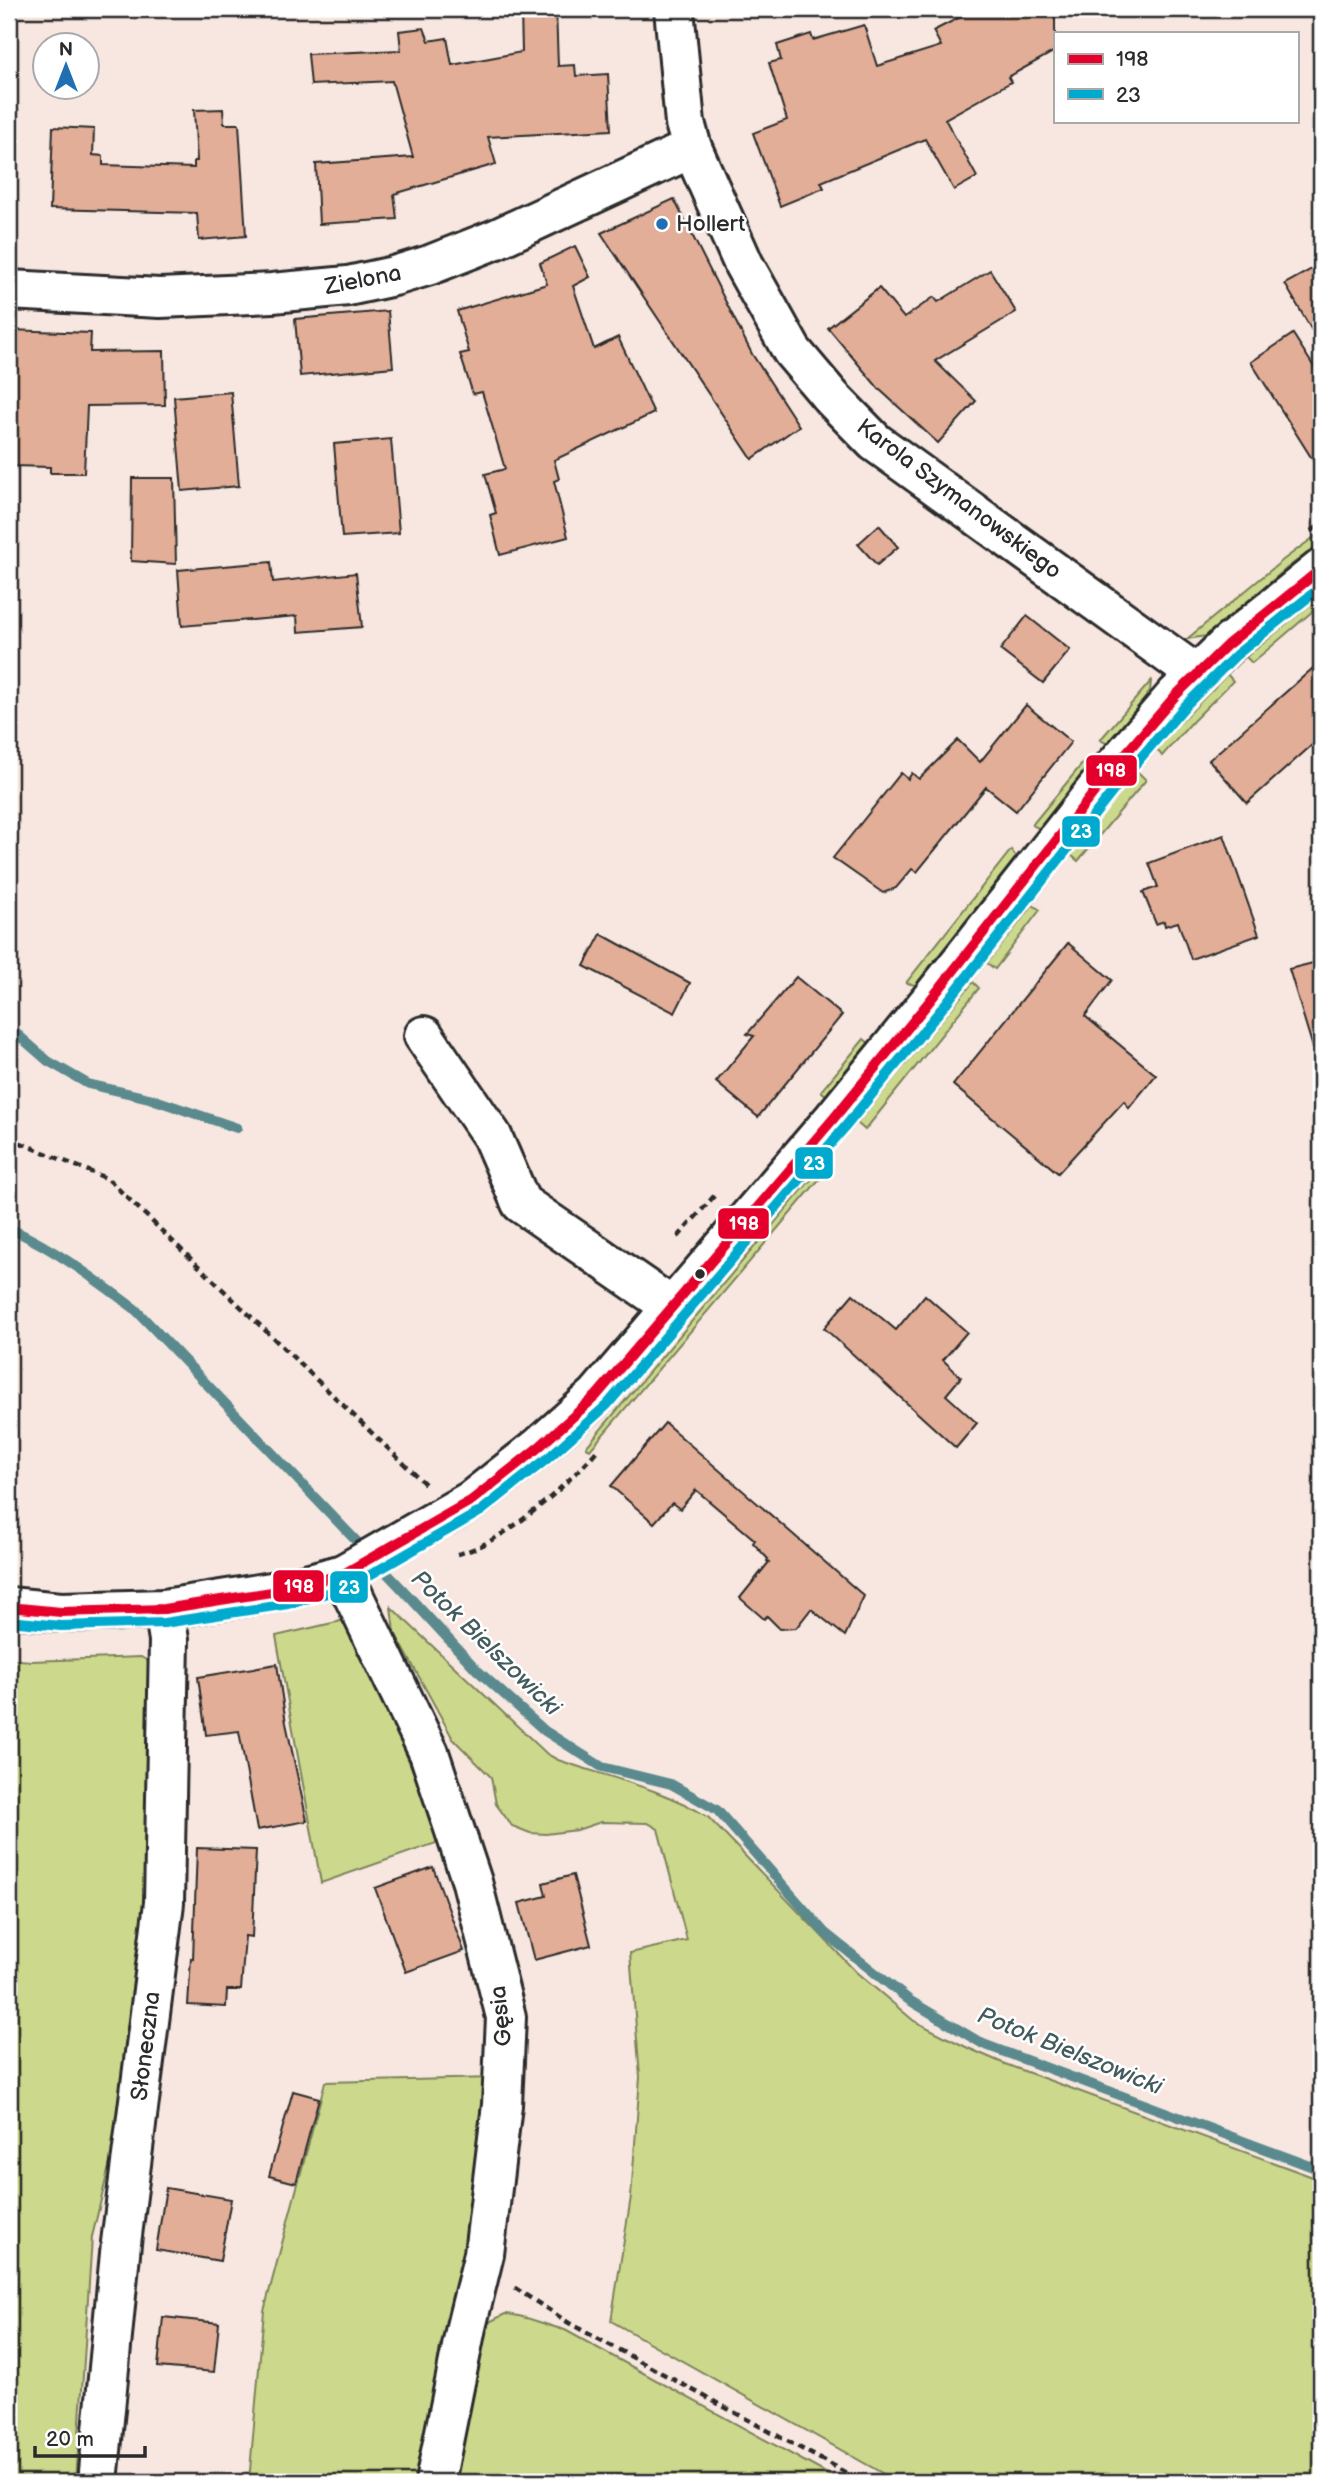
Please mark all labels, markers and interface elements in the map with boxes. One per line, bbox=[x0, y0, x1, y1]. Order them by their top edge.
north arrow bbox=[32, 32, 102, 102]
legend bbox=[1054, 32, 1298, 122]
text: N bbox=[59, 39, 73, 62]
text: 198 bbox=[1116, 47, 1149, 72]
text: 23 bbox=[1116, 83, 1141, 108]
place label: Hollert bbox=[676, 210, 745, 238]
marker: Hollert bbox=[654, 216, 670, 232]
street label: Zielona bbox=[321, 259, 404, 301]
street label: Karola Szymanowskiego bbox=[851, 413, 1067, 585]
line badge: 198 bbox=[1085, 754, 1138, 787]
text: 198 bbox=[1096, 760, 1126, 783]
line badge: 23 bbox=[1061, 815, 1101, 848]
text: 23 bbox=[1070, 821, 1092, 844]
line badge: 23 bbox=[794, 1146, 834, 1180]
text: 23 bbox=[803, 1153, 825, 1176]
line badge: 198 bbox=[717, 1207, 770, 1240]
text: 198 bbox=[729, 1213, 759, 1236]
unlabelled marker bbox=[693, 1267, 707, 1281]
water label: Potok Bielszowicki bbox=[405, 1564, 568, 1723]
line badge: 198 bbox=[272, 1569, 325, 1603]
line badge: 23 bbox=[329, 1570, 369, 1604]
text: 198 bbox=[284, 1576, 314, 1599]
text: 23 bbox=[338, 1577, 360, 1600]
street label: Gęsia bbox=[484, 1984, 518, 2048]
street label: Słoneczna bbox=[125, 1990, 167, 2102]
water label: Potok Bielszowicki bbox=[973, 2001, 1168, 2102]
scale bar bbox=[35, 2414, 145, 2458]
text: 20 m bbox=[46, 2427, 94, 2452]

